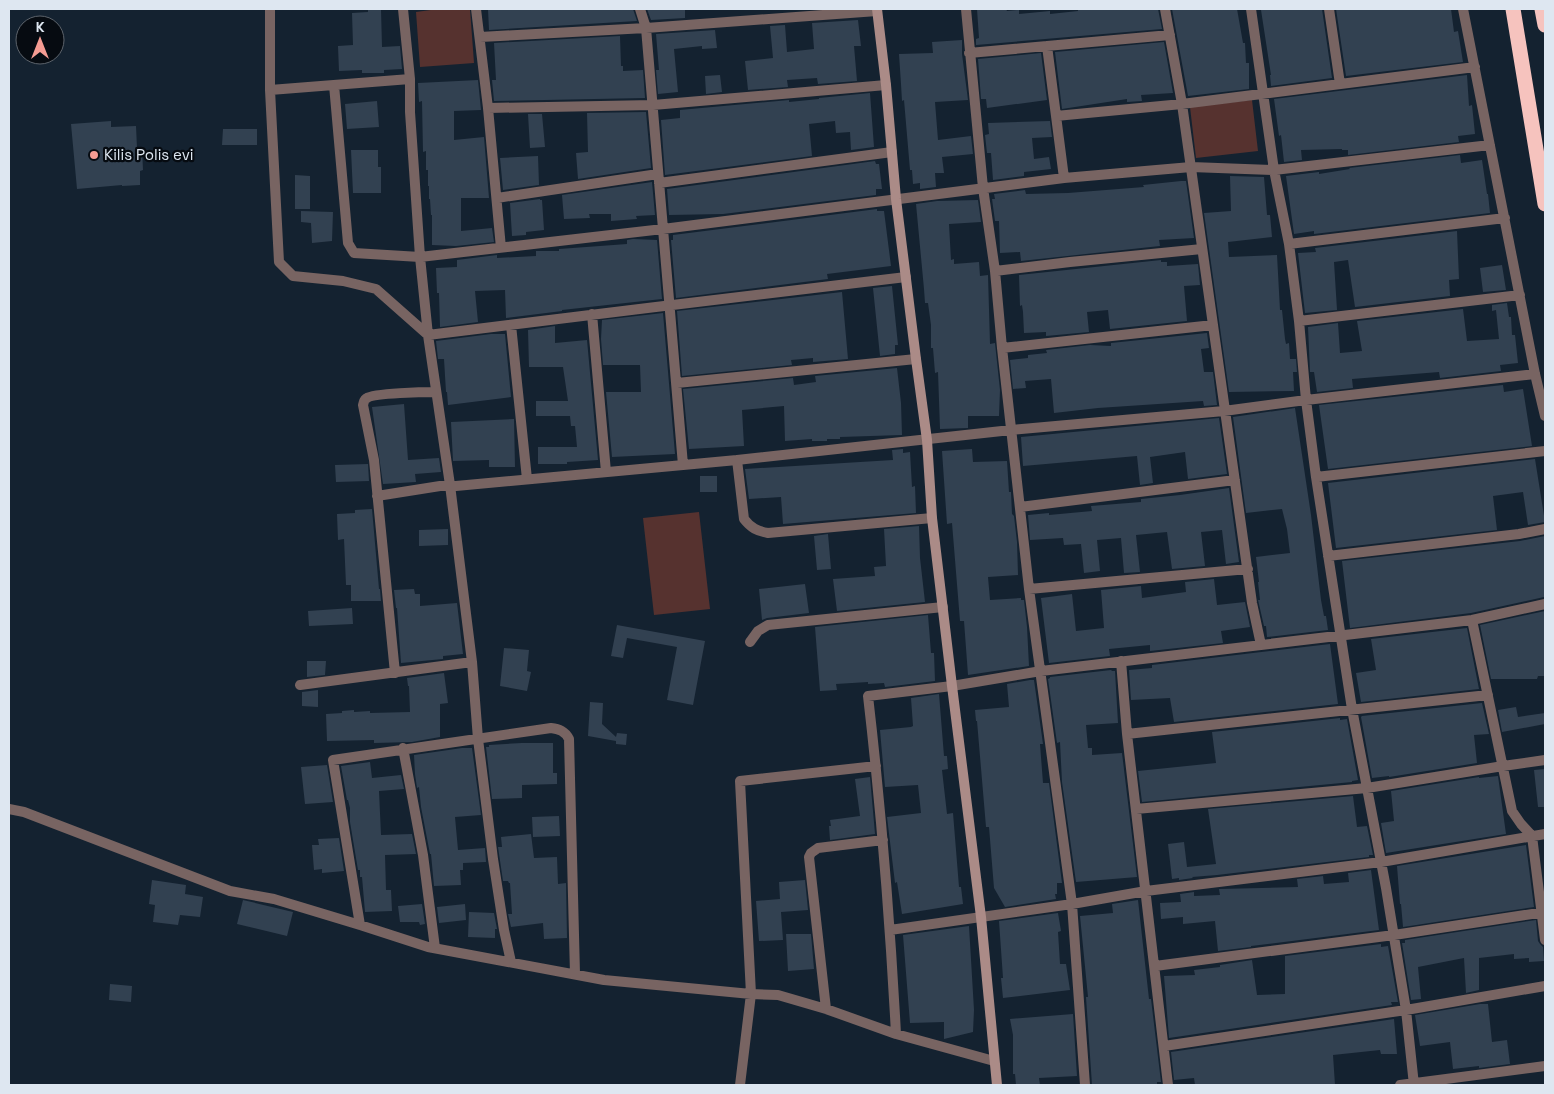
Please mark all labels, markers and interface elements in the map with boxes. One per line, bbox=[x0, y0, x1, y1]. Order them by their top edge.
north arrow bbox=[15, 15, 65, 65]
text: K bbox=[36, 18, 45, 36]
place label: Kilis Polis evi bbox=[104, 145, 193, 164]
marker: Kilis Polis evi bbox=[88, 149, 100, 161]

